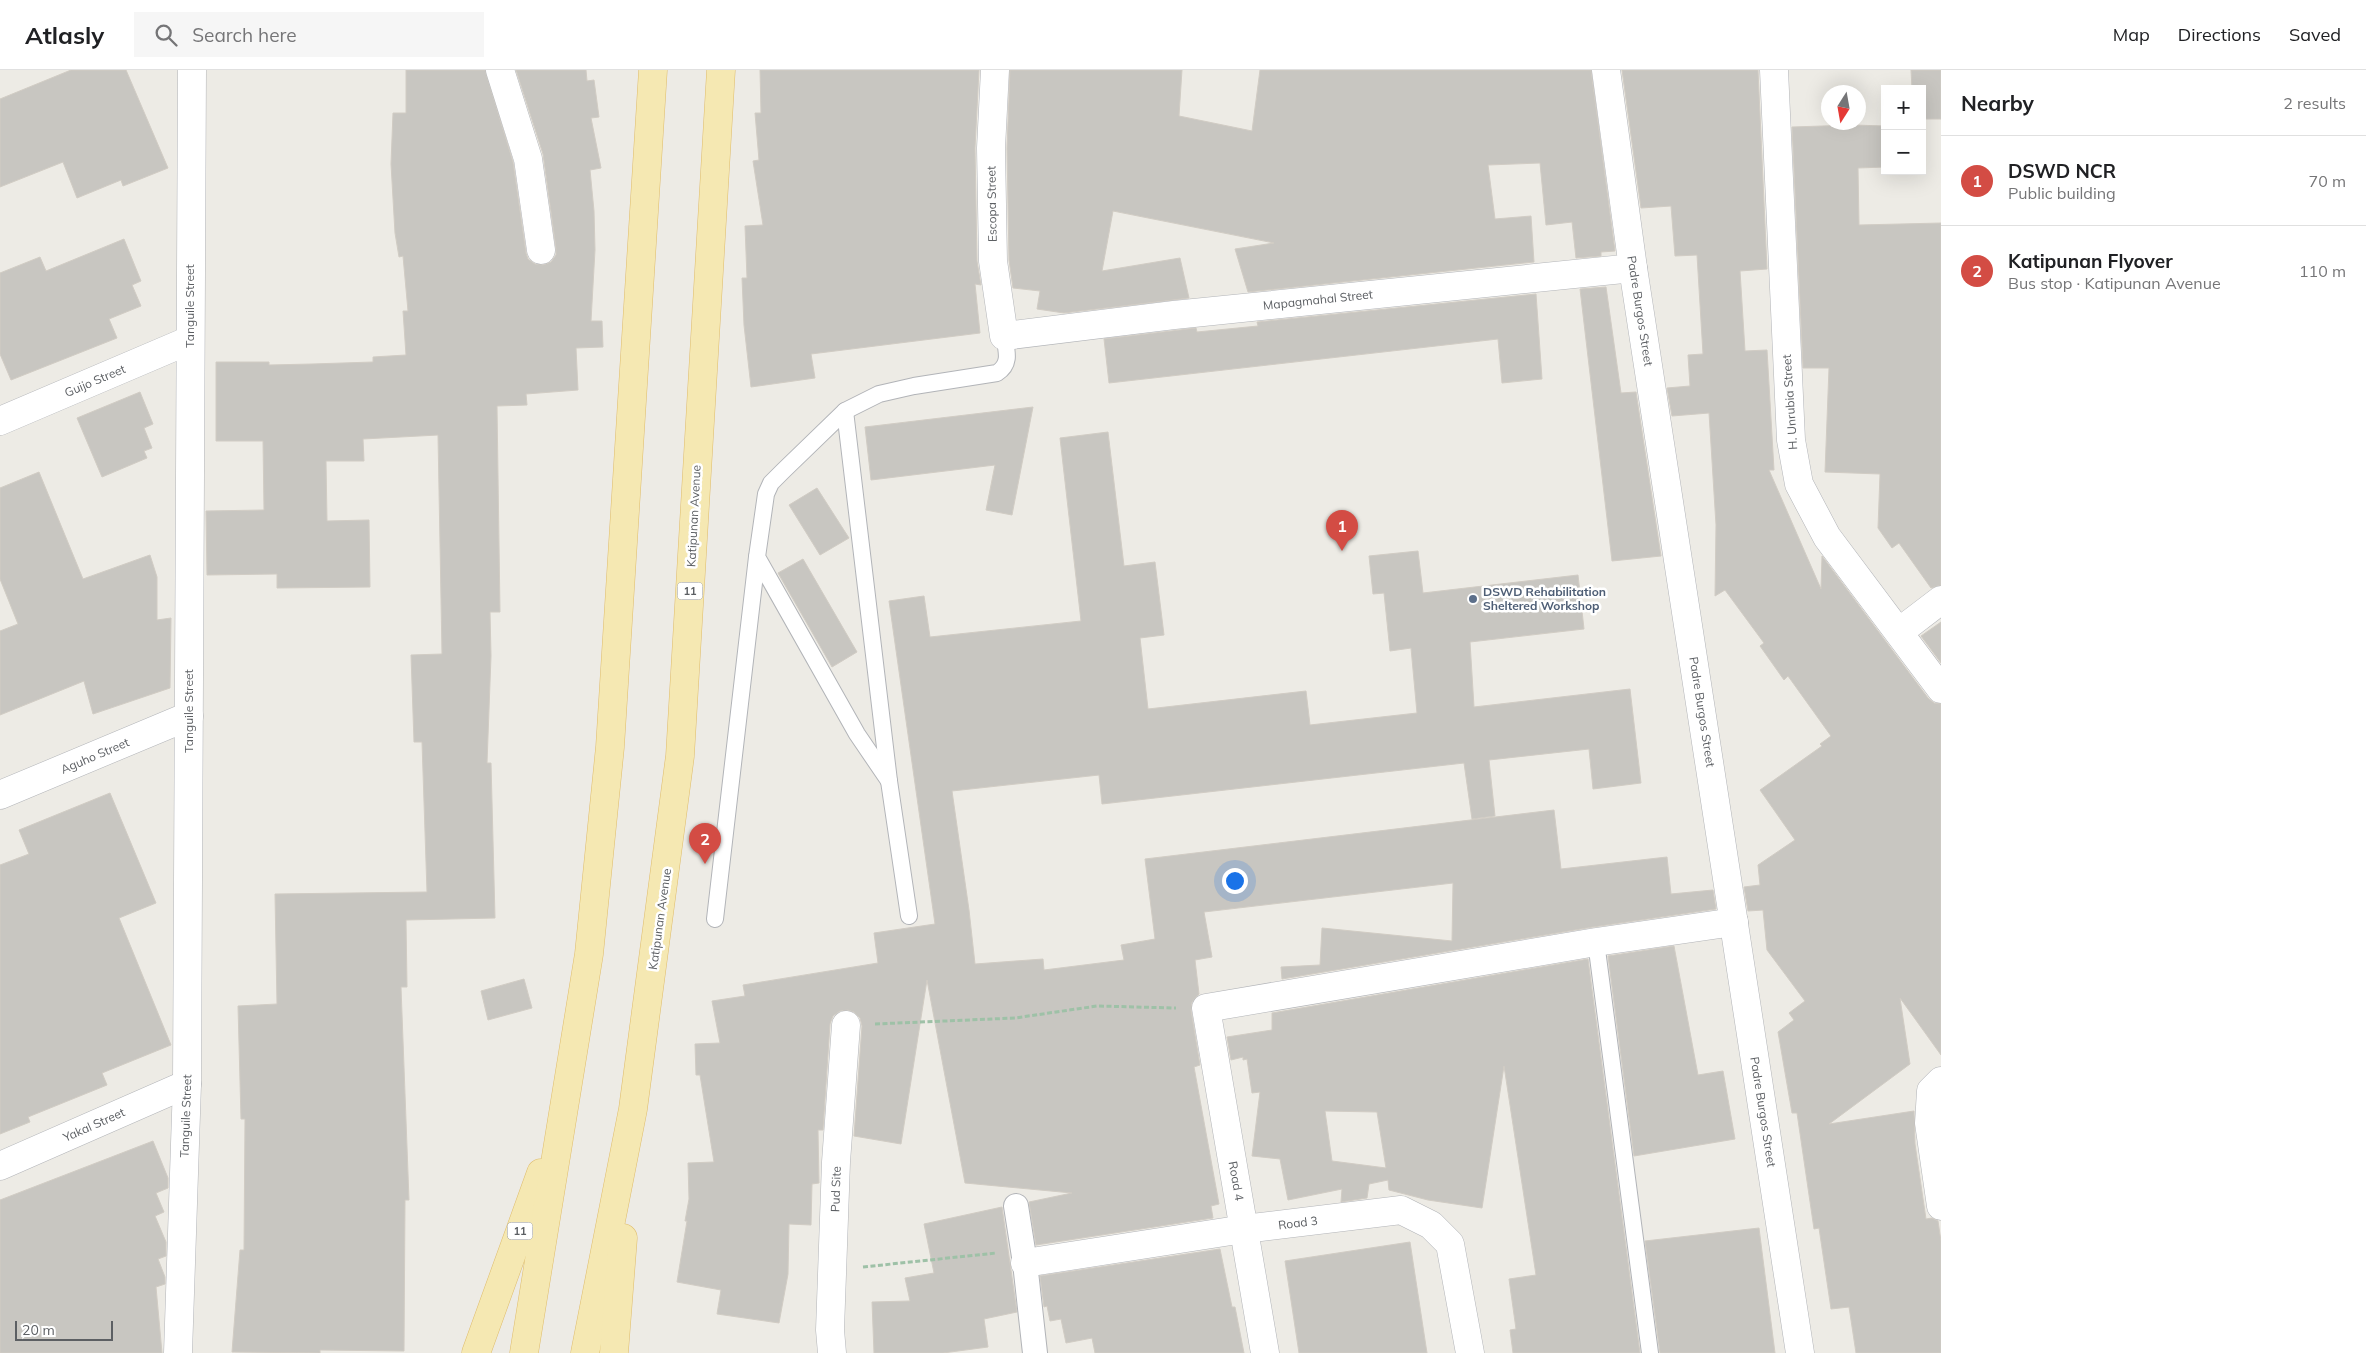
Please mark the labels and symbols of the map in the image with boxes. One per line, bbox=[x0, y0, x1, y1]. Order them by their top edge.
north arrow bbox=[1821, 85, 1866, 130]
street label: Escopa Street bbox=[983, 166, 1000, 242]
street label: Padre Burgos Street bbox=[1624, 255, 1657, 367]
street label: Tanguile Street bbox=[182, 264, 197, 348]
street label: Mapagmahal Street bbox=[1262, 286, 1374, 313]
street label: H. Unrubia Street bbox=[1779, 354, 1800, 450]
street label: Guijo Street bbox=[62, 361, 127, 400]
street label: Katipunan Avenue bbox=[683, 465, 704, 567]
pin: 1 bbox=[1326, 510, 1358, 551]
road number: 11 bbox=[678, 582, 702, 600]
place label: DSWD Rehabilitation Sheltered Workshop bbox=[1483, 584, 1606, 613]
marker: DSWD Rehabilitation Sheltered Workshop bbox=[1467, 593, 1479, 605]
street label: Padre Burgos Street bbox=[1686, 656, 1719, 768]
street label: Tanguile Street bbox=[181, 669, 196, 753]
street label: Aguho Street bbox=[58, 734, 131, 777]
pin: 2 bbox=[689, 823, 721, 864]
street label: Katipunan Avenue bbox=[645, 867, 674, 971]
your location bbox=[1222, 868, 1248, 894]
street label: Padre Burgos Street bbox=[1747, 1056, 1780, 1168]
street label: Tanguile Street bbox=[177, 1074, 194, 1158]
street label: Yakal Street bbox=[60, 1104, 127, 1145]
street label: Road 4 bbox=[1226, 1160, 1247, 1202]
street label: Pud Site bbox=[827, 1166, 844, 1212]
street label: Road 3 bbox=[1277, 1213, 1319, 1232]
road number: 11 bbox=[508, 1222, 532, 1240]
scale bar bbox=[15, 1318, 112, 1341]

